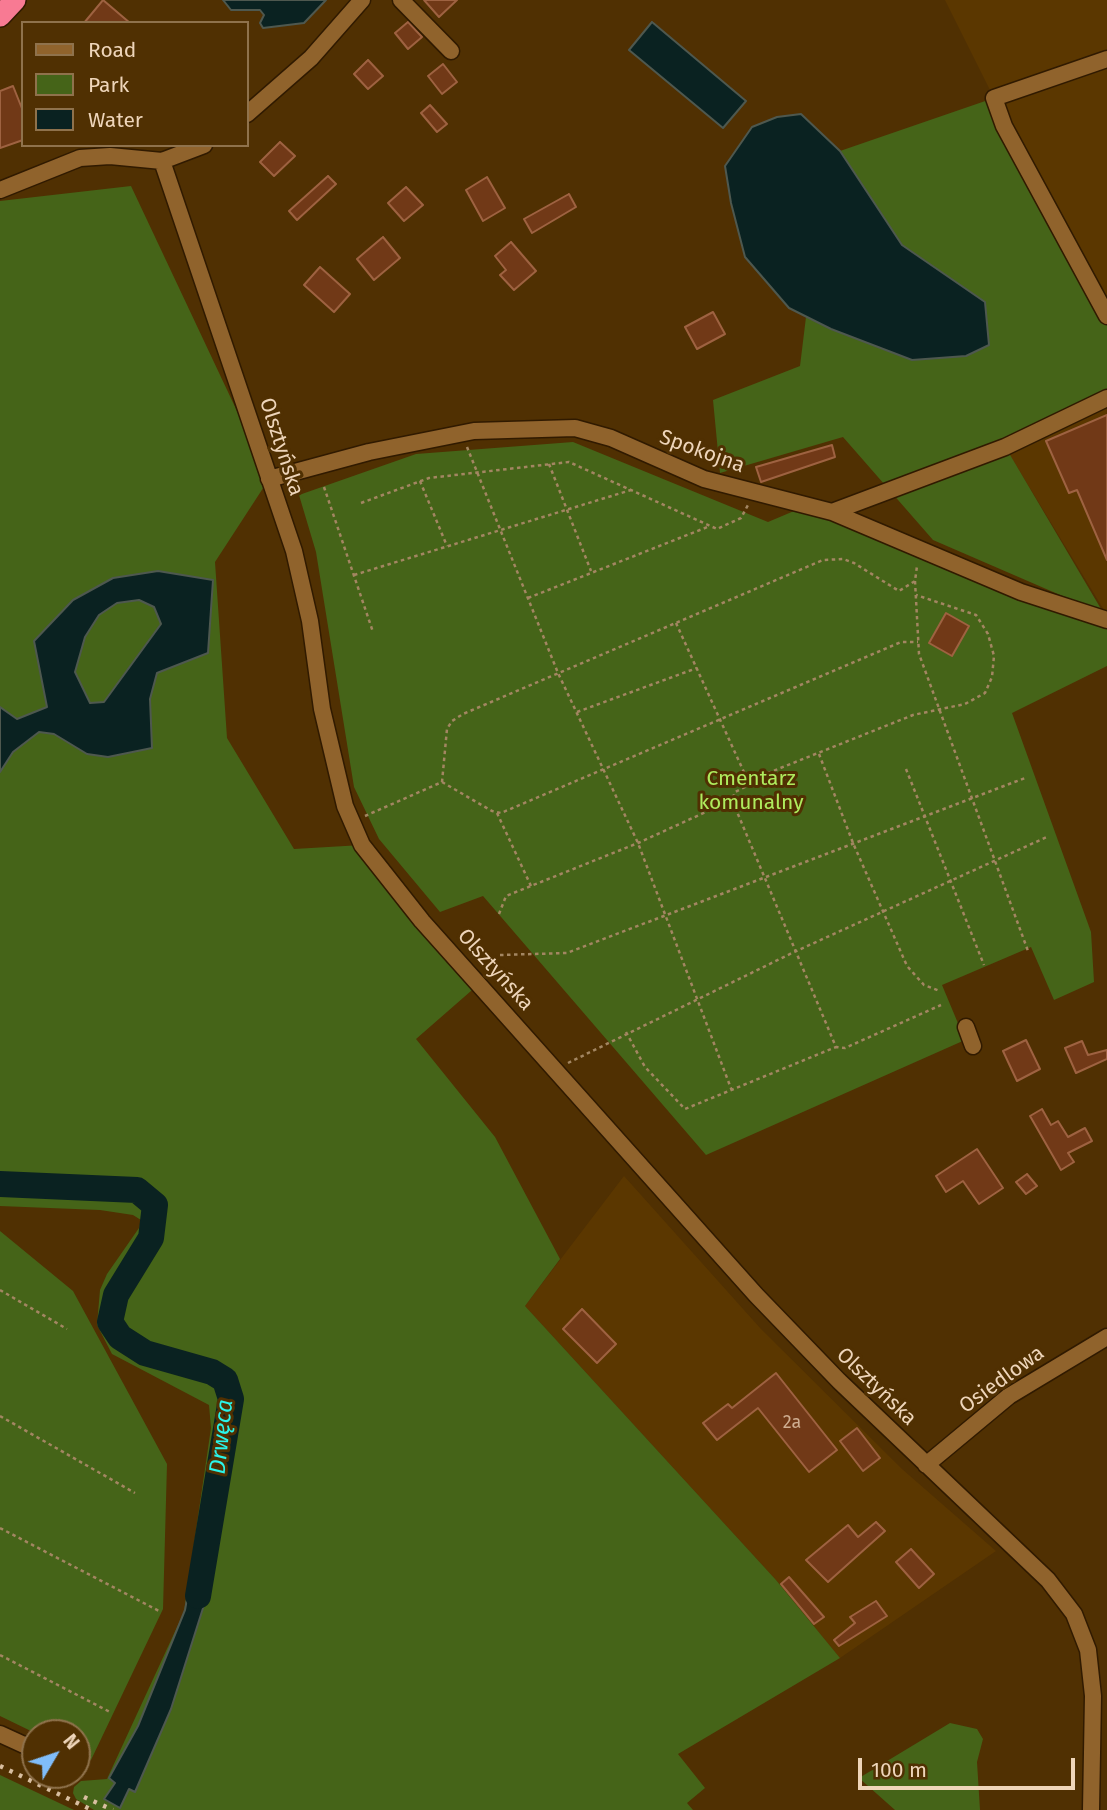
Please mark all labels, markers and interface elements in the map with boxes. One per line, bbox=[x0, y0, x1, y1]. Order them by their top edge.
legend bbox=[21, 21, 248, 147]
text: Road bbox=[88, 37, 136, 63]
text: Park bbox=[88, 72, 129, 98]
text: Water bbox=[88, 107, 143, 133]
street label: Olsztyńska bbox=[253, 395, 309, 499]
street label: Spokojna bbox=[656, 425, 748, 479]
park label: Cmentarz komunalny bbox=[698, 766, 804, 816]
street label: Olsztyńska bbox=[452, 924, 538, 1016]
street label: Osiedlowa bbox=[955, 1341, 1049, 1419]
street label: Olsztyńska bbox=[831, 1343, 921, 1431]
water label: Drwęca bbox=[204, 1398, 240, 1476]
house number: 2a bbox=[783, 1412, 801, 1434]
north arrow bbox=[21, 1719, 91, 1789]
text: N bbox=[58, 1730, 84, 1754]
scale bar bbox=[862, 1744, 1079, 1788]
text: 100 m bbox=[871, 1757, 927, 1783]

